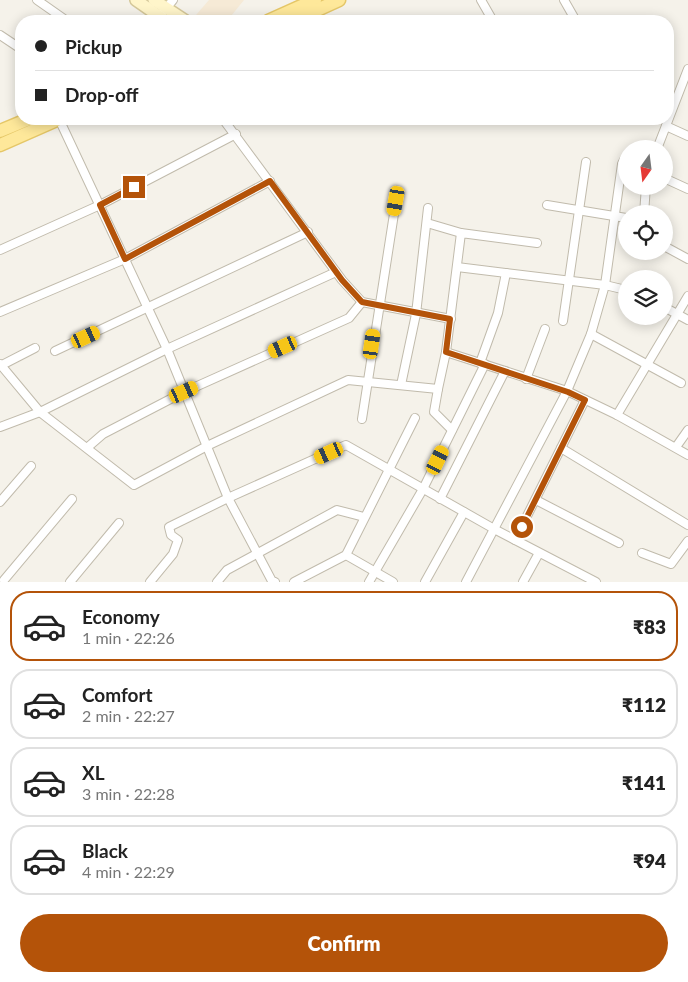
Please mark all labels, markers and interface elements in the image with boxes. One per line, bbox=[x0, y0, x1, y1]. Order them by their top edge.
text: Pickup bbox=[65, 35, 122, 58]
text: Drop-off bbox=[65, 83, 139, 106]
north arrow bbox=[618, 140, 672, 195]
map controls bbox=[618, 140, 673, 325]
route end bbox=[123, 176, 145, 198]
car bbox=[386, 185, 405, 217]
button: locate bbox=[618, 205, 673, 260]
button: layers bbox=[618, 270, 673, 325]
car bbox=[69, 324, 102, 350]
car bbox=[362, 328, 381, 360]
car bbox=[266, 334, 299, 360]
car bbox=[167, 379, 200, 405]
car bbox=[312, 440, 345, 466]
car bbox=[424, 443, 451, 477]
route start bbox=[511, 516, 533, 538]
icon: car bbox=[22, 604, 67, 649]
text: Economy bbox=[82, 605, 160, 628]
text: ₹83 bbox=[633, 615, 666, 638]
text: 1 min · 22:26 bbox=[82, 628, 175, 647]
icon: car bbox=[22, 682, 67, 727]
text: Comfort bbox=[82, 683, 153, 706]
text: ₹112 bbox=[622, 693, 666, 716]
text: 2 min · 22:27 bbox=[82, 706, 175, 725]
icon: car bbox=[22, 760, 67, 805]
text: XL bbox=[82, 761, 105, 784]
text: ₹141 bbox=[622, 771, 666, 794]
text: 3 min · 22:28 bbox=[82, 784, 175, 803]
icon: car bbox=[22, 838, 67, 883]
text: Black bbox=[82, 839, 128, 862]
text: ₹94 bbox=[633, 849, 666, 872]
text: 4 min · 22:29 bbox=[82, 862, 175, 881]
button: Confirm bbox=[20, 914, 668, 972]

